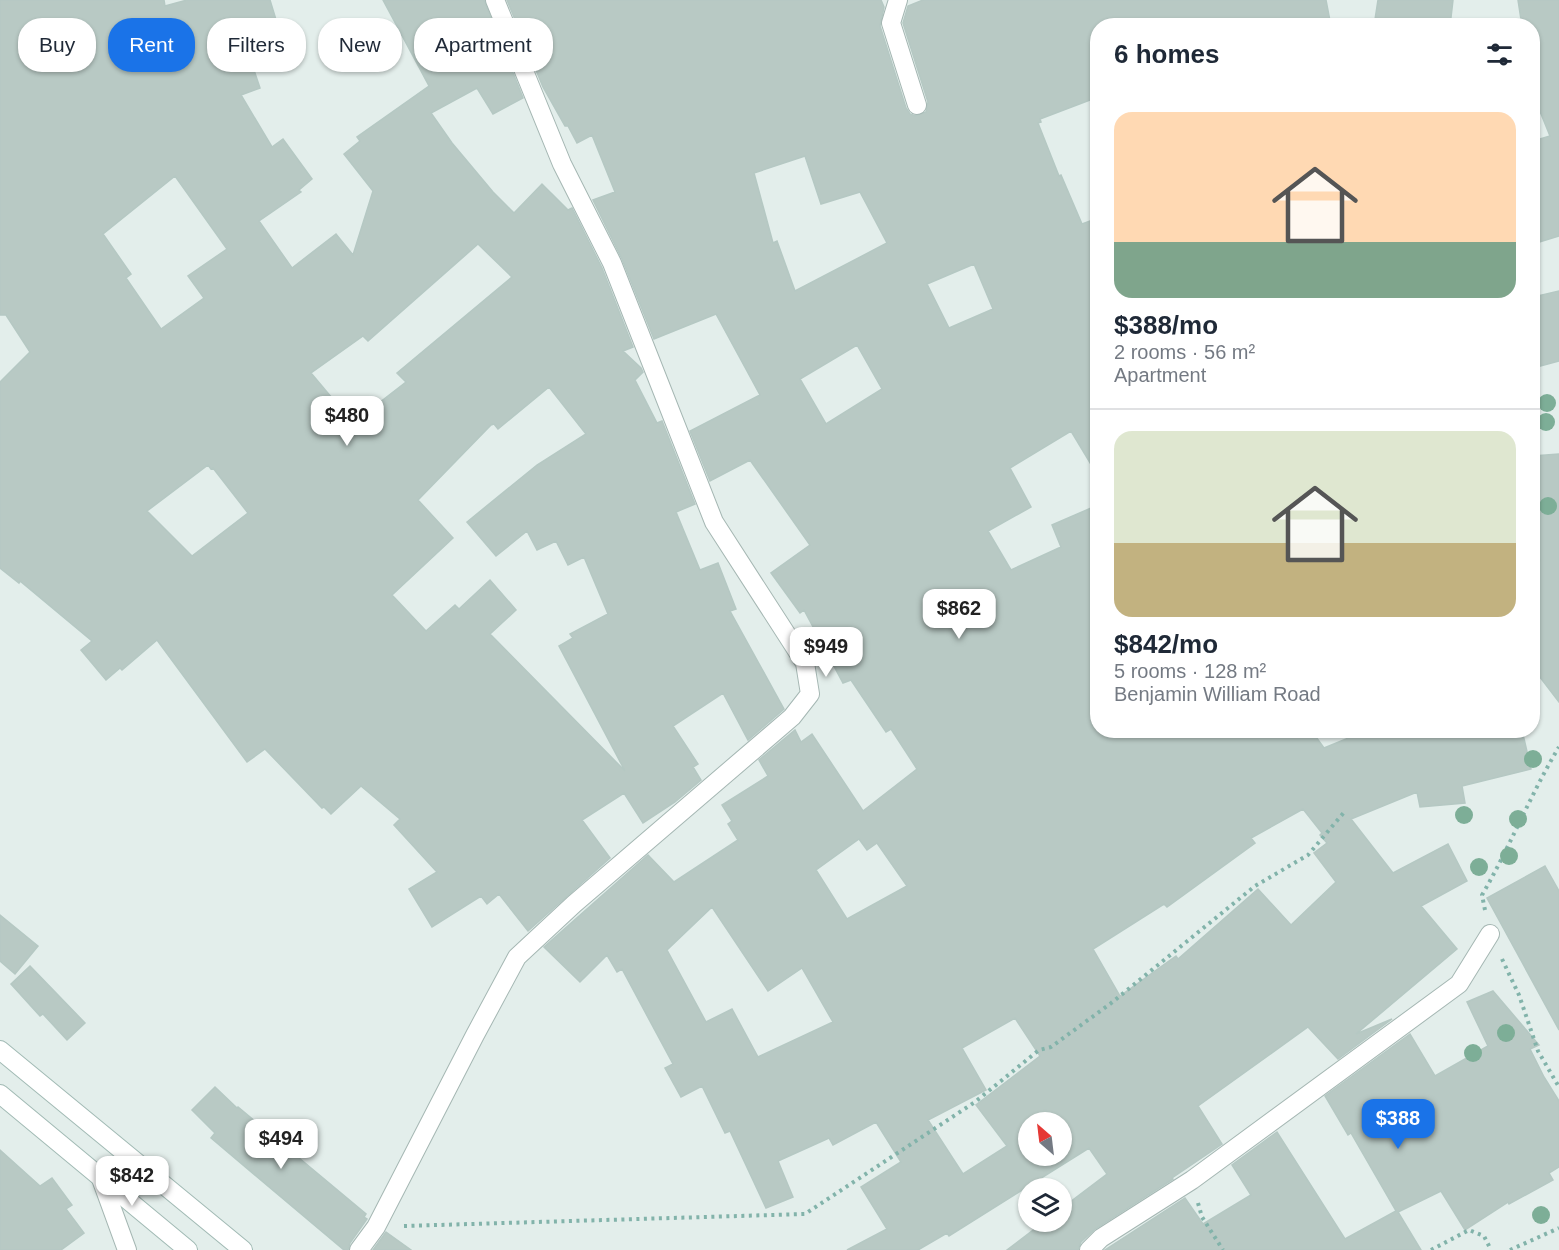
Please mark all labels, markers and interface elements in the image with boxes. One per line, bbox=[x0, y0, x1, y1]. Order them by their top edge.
chip: Buy bbox=[18, 18, 96, 72]
chip: Rent bbox=[108, 18, 195, 72]
chip: Filters bbox=[207, 18, 306, 72]
chip: New bbox=[318, 18, 402, 72]
chip: Apartment bbox=[414, 18, 553, 72]
icon: filters bbox=[1483, 38, 1516, 71]
text: 6 homes bbox=[1114, 39, 1220, 69]
icon: home bbox=[1261, 151, 1369, 259]
text: $388/mo bbox=[1114, 310, 1218, 340]
text: 2 rooms · 56 m² bbox=[1114, 341, 1255, 363]
text: Apartment bbox=[1114, 364, 1206, 386]
pin: $480 bbox=[311, 396, 383, 447]
text: $480 bbox=[325, 404, 369, 426]
icon: home bbox=[1261, 470, 1369, 578]
pin: $862 bbox=[923, 589, 995, 640]
text: $862 bbox=[937, 597, 981, 619]
pin: $949 bbox=[790, 627, 862, 678]
text: $842/mo bbox=[1114, 629, 1218, 659]
text: $949 bbox=[804, 635, 848, 657]
text: 5 rooms · 128 m² bbox=[1114, 660, 1266, 682]
text: Benjamin William Road bbox=[1114, 683, 1321, 705]
pin: $388 bbox=[1362, 1099, 1434, 1150]
text: $388 bbox=[1376, 1107, 1420, 1129]
north arrow bbox=[1018, 1112, 1072, 1166]
map controls bbox=[1018, 1112, 1072, 1232]
pin: $494 bbox=[245, 1119, 317, 1170]
text: $494 bbox=[259, 1127, 303, 1149]
pin: $842 bbox=[96, 1156, 168, 1207]
text: $842 bbox=[110, 1164, 154, 1186]
button: layers bbox=[1018, 1178, 1072, 1232]

